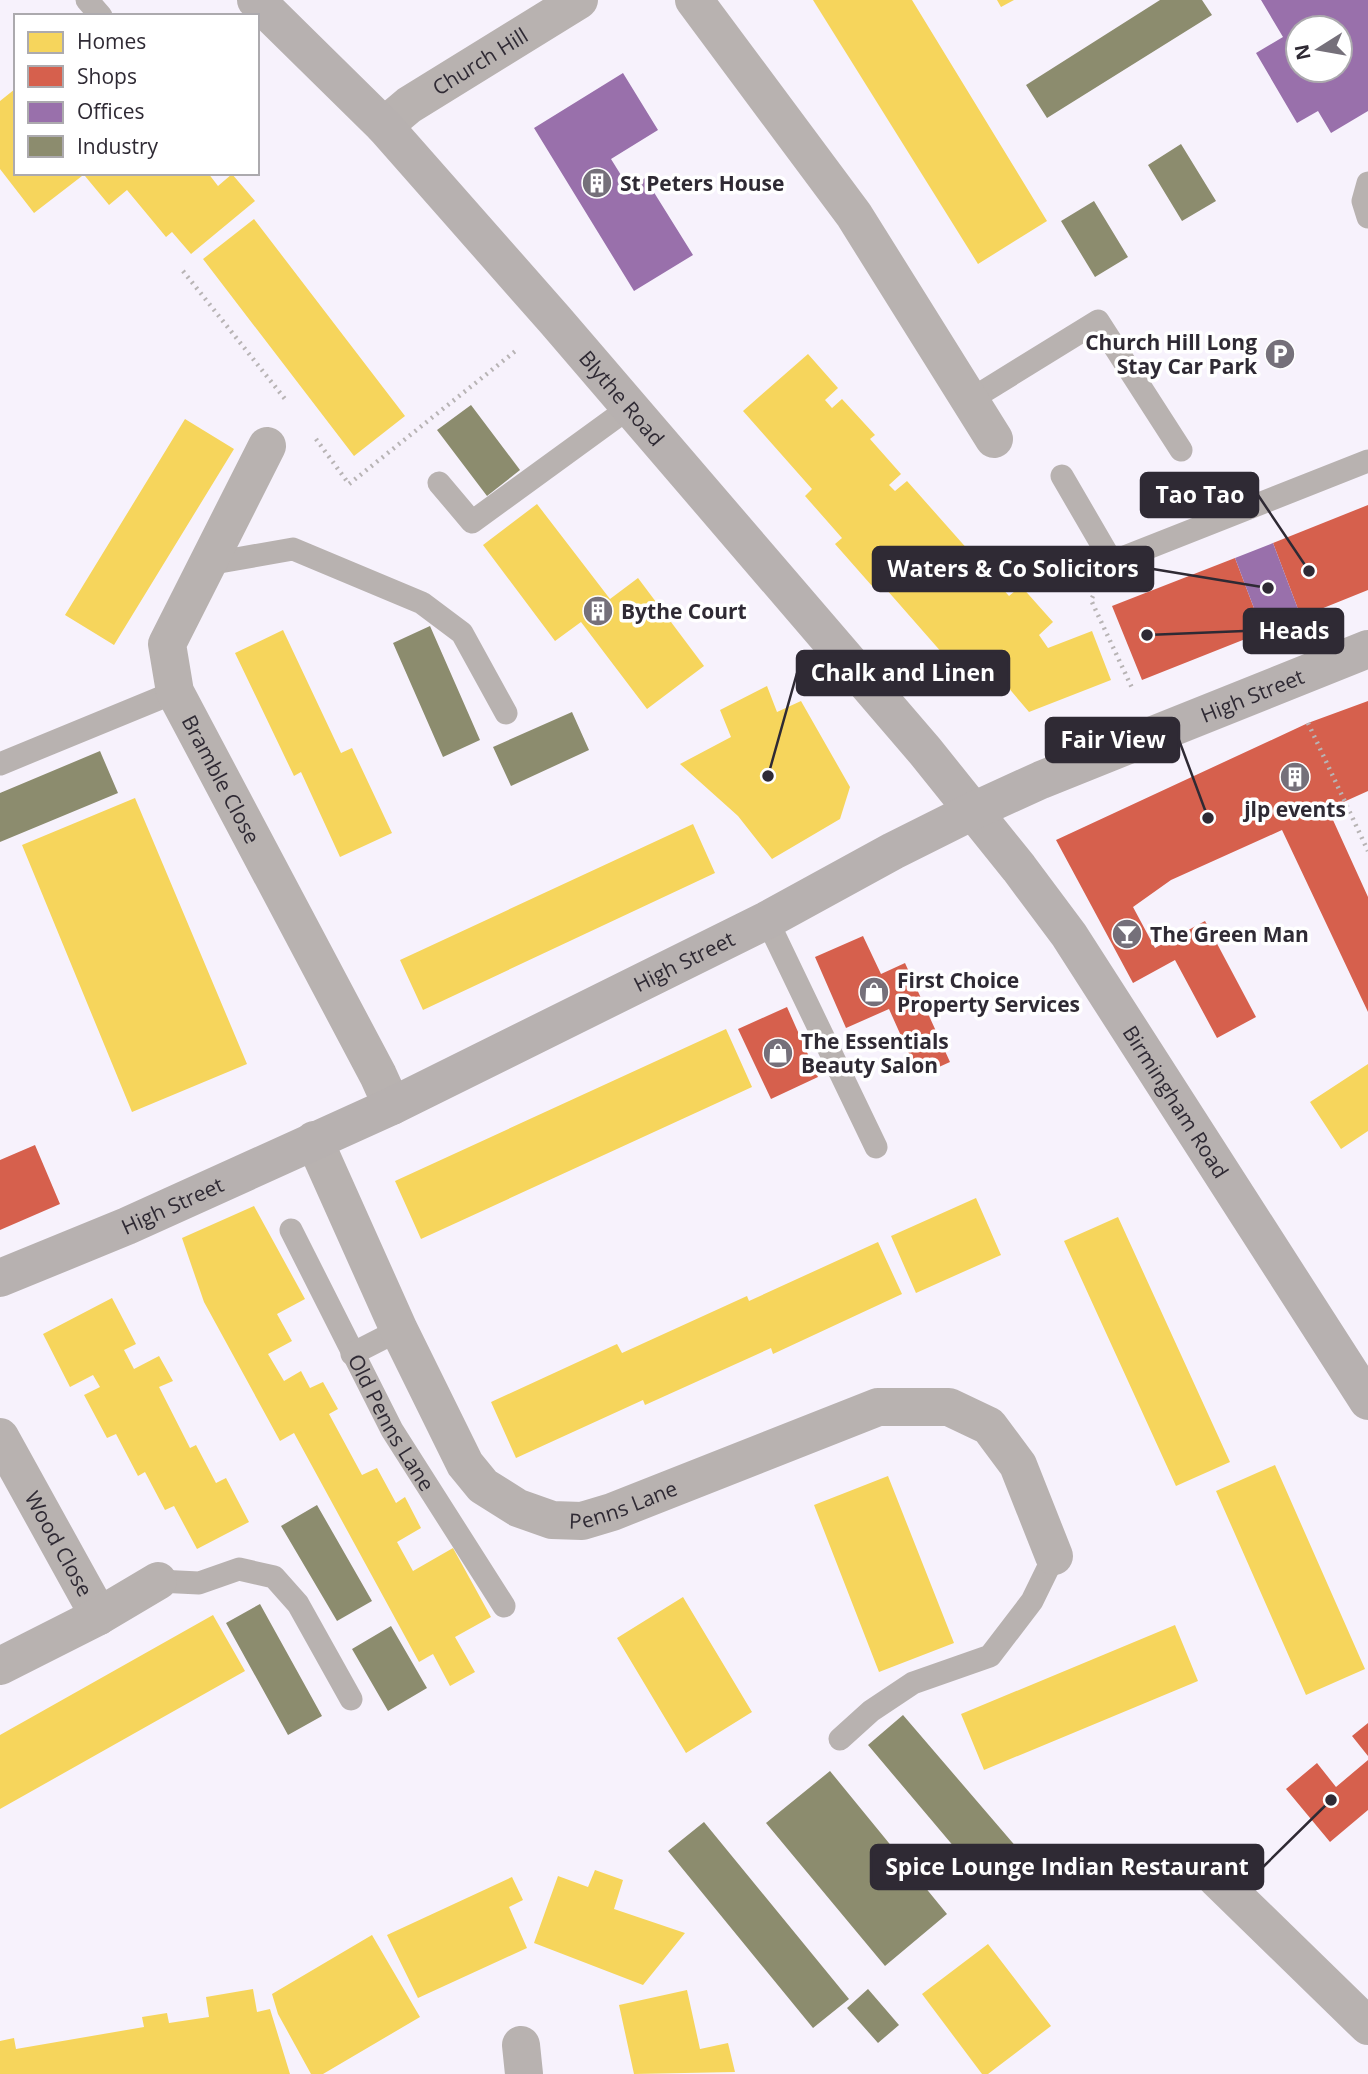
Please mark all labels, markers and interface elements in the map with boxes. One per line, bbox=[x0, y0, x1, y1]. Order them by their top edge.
legend bbox=[14, 14, 259, 175]
north arrow bbox=[1284, 14, 1354, 84]
street label: Church Hill bbox=[427, 21, 533, 101]
text: Homes bbox=[77, 27, 146, 55]
text: N bbox=[1288, 42, 1317, 62]
text: Shops bbox=[77, 62, 137, 90]
text: Offices bbox=[77, 97, 145, 125]
text: Industry bbox=[77, 132, 159, 160]
building icon: St Peters House bbox=[580, 166, 614, 200]
place label: St Peters House bbox=[620, 169, 784, 197]
place label: Church Hill Long Stay Car Park bbox=[1085, 328, 1258, 380]
parking icon: Church Hill Long Stay Car Park bbox=[1263, 337, 1297, 371]
street label: Blythe Road bbox=[573, 344, 671, 452]
callout: Tao Tao bbox=[1141, 473, 1258, 517]
text: Tao Tao bbox=[1156, 478, 1244, 510]
callout: Waters & Co Solicitors bbox=[873, 547, 1153, 591]
text: Waters & Co Solicitors bbox=[887, 552, 1139, 584]
building icon: Bythe Court bbox=[581, 594, 615, 628]
place label: Bythe Court bbox=[621, 597, 747, 625]
callout: Heads bbox=[1244, 609, 1343, 653]
text: Heads bbox=[1258, 614, 1330, 646]
callout: Chalk and Linen bbox=[797, 651, 1009, 695]
text: Chalk and Linen bbox=[811, 656, 995, 688]
street label: High Street bbox=[1196, 662, 1308, 729]
street label: Bramble Close bbox=[176, 710, 267, 848]
callout: Fair View bbox=[1046, 718, 1179, 762]
text: Fair View bbox=[1060, 723, 1166, 755]
building icon: jlp events bbox=[1278, 760, 1312, 794]
place label: jlp events bbox=[1242, 795, 1346, 823]
bar icon: The Green Man bbox=[1110, 917, 1144, 951]
place label: The Green Man bbox=[1150, 920, 1309, 948]
street label: High Street bbox=[629, 924, 739, 998]
place label: First Choice Property Services bbox=[897, 966, 1080, 1018]
shop icon: First Choice Property Services bbox=[857, 975, 891, 1009]
street label: Birmingham Road bbox=[1117, 1020, 1235, 1183]
place label: The Essentials Beauty Salon bbox=[801, 1027, 949, 1079]
shop icon: The Essentials Beauty Salon bbox=[761, 1036, 795, 1070]
street label: High Street bbox=[117, 1170, 228, 1241]
street label: Old Penns Lane bbox=[342, 1349, 441, 1496]
street label: Penns Lane bbox=[569, 1474, 681, 1535]
street label: Wood Close bbox=[19, 1486, 99, 1601]
callout: Spice Lounge Indian Restaurant bbox=[871, 1845, 1263, 1889]
text: Spice Lounge Indian Restaurant bbox=[885, 1850, 1249, 1882]

